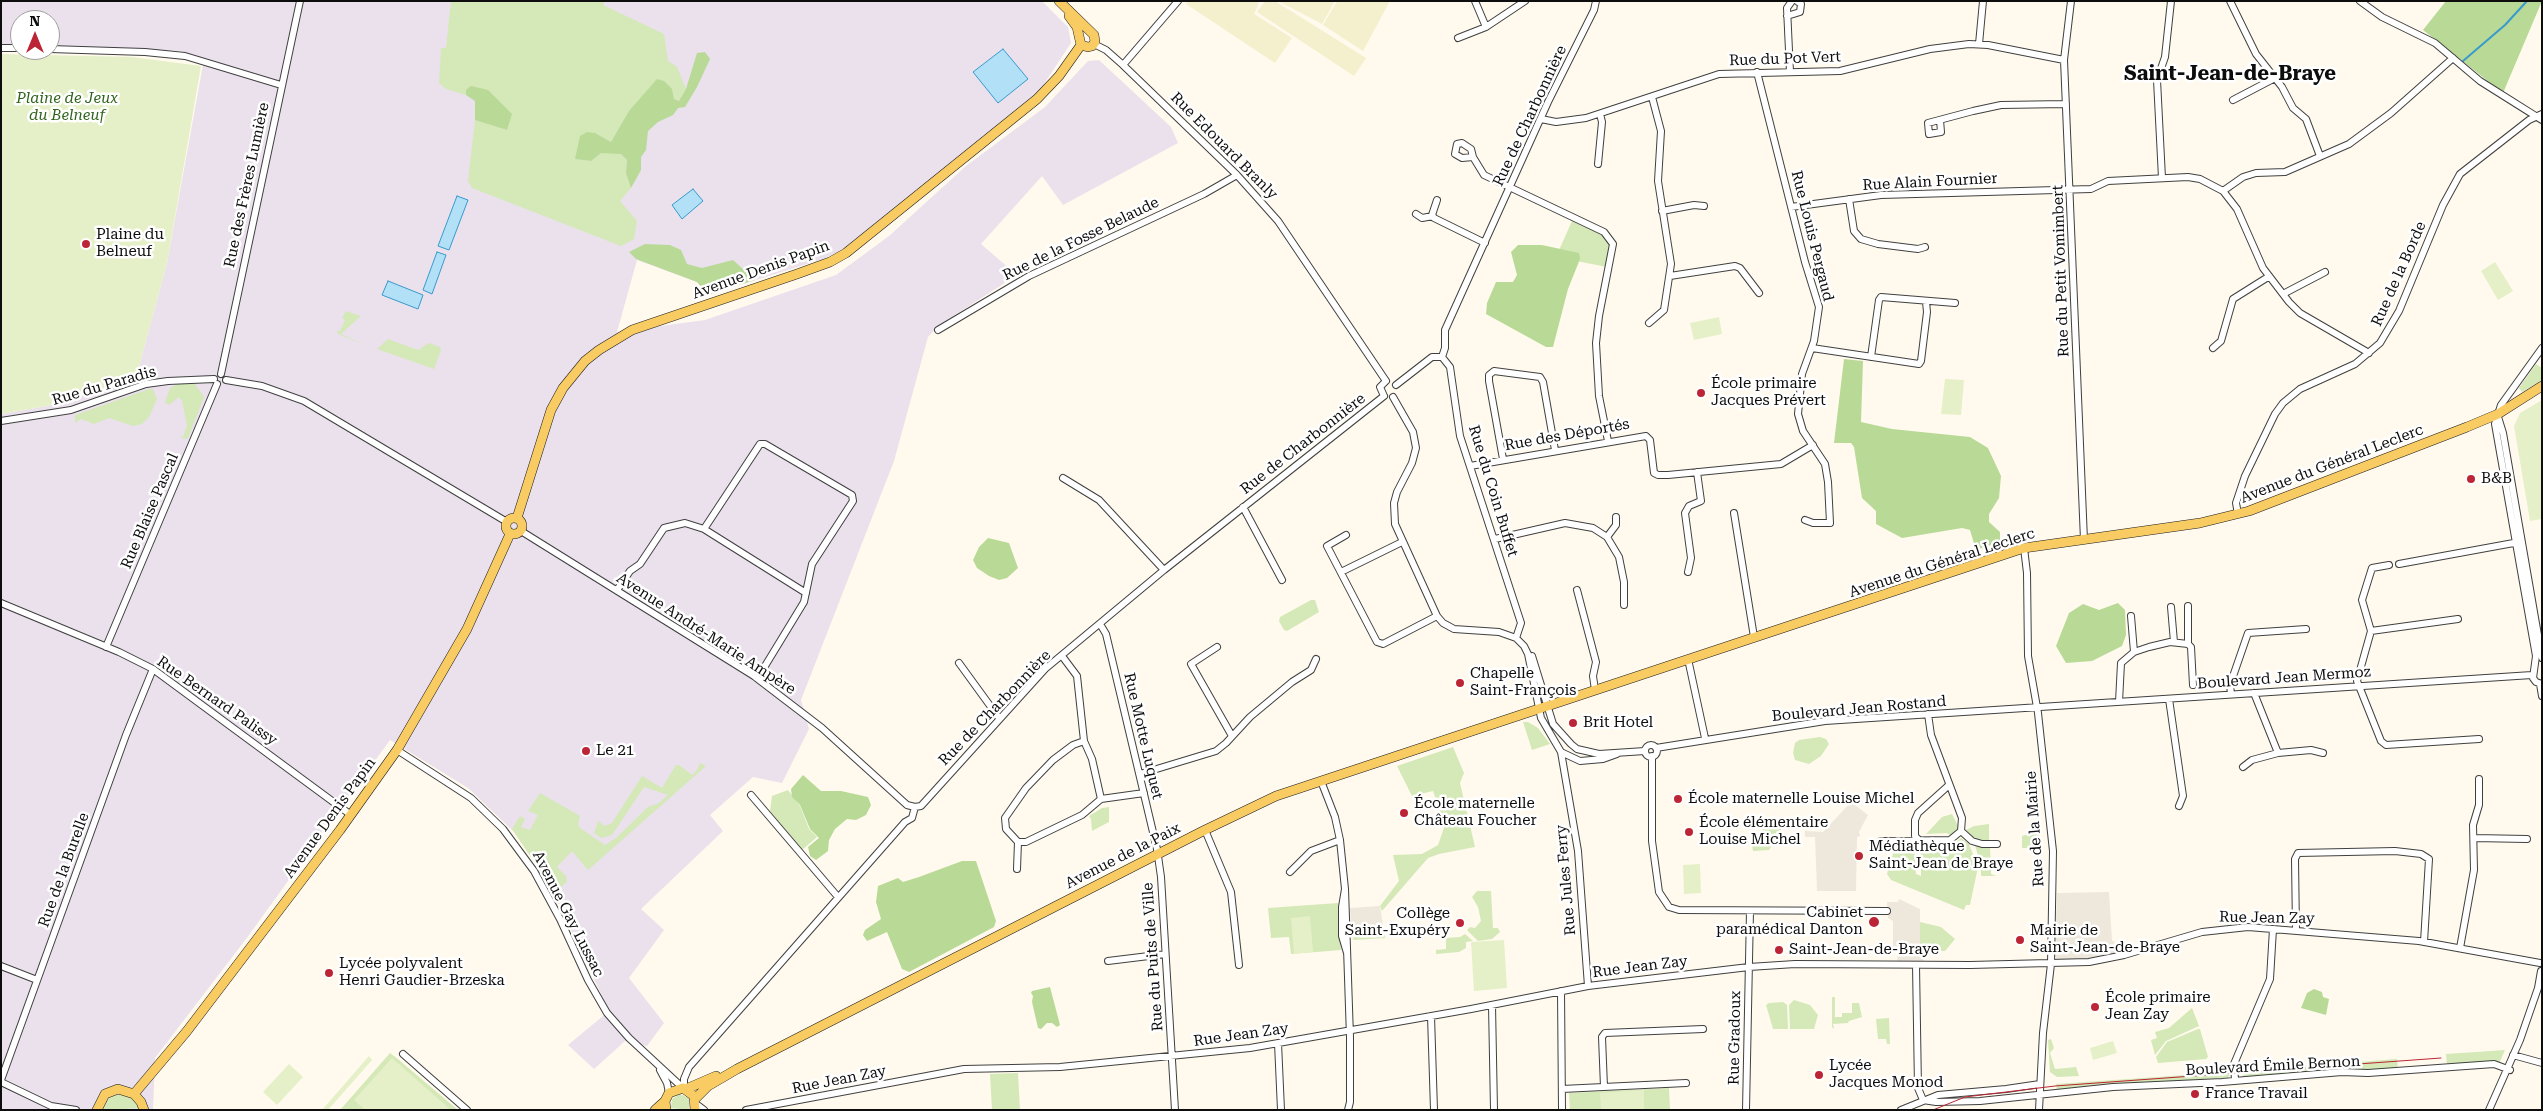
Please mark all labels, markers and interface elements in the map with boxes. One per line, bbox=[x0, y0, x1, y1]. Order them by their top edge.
north arrow bbox=[10, 10, 60, 60]
text: N bbox=[30, 13, 40, 29]
street label: Rue de Charbonnière bbox=[1489, 43, 1571, 189]
street label: Rue du Pot Vert bbox=[1729, 48, 1841, 70]
district label: Saint-Jean-de-Braye bbox=[2124, 62, 2336, 86]
street label: Rue Edouard Branly bbox=[1167, 89, 1281, 203]
park label: Plaine de Jeux du Belneuf bbox=[16, 90, 118, 125]
street label: Rue des Frères Lumière bbox=[221, 101, 273, 269]
street label: Rue Louis Pergaud bbox=[1787, 169, 1837, 303]
street label: Rue Alain Fournier bbox=[1862, 169, 1998, 195]
street label: Rue du Petit Vomimbert bbox=[2049, 185, 2073, 357]
street label: Rue de la Fosse Belaude bbox=[1000, 193, 1162, 285]
street label: Rue de la Borde bbox=[2368, 219, 2430, 329]
place label: Plaine du Belneuf bbox=[96, 226, 164, 261]
street label: Avenue Denis Papin bbox=[690, 237, 832, 303]
marker: Plaine du Belneuf bbox=[80, 238, 92, 250]
street label: Rue du Paradis bbox=[50, 363, 158, 409]
place label: École primaire Jacques Prévert bbox=[1711, 375, 1826, 410]
marker: École primaire Jacques Prévert bbox=[1695, 387, 1707, 399]
street label: Rue de Charbonnière bbox=[1237, 390, 1369, 498]
street label: Rue des Déportés bbox=[1503, 415, 1631, 455]
street label: Avenue du Général Leclerc bbox=[2238, 421, 2426, 507]
street label: Rue du Coin Buffet bbox=[1464, 423, 1522, 559]
street label: Rue Blaise Pascal bbox=[118, 450, 182, 572]
place label: B&B bbox=[2481, 470, 2512, 488]
marker: B&B bbox=[2465, 473, 2477, 485]
street label: Avenue du Général Leclerc bbox=[1847, 524, 2037, 602]
street label: Avenue André-Marie Ampère bbox=[613, 569, 799, 699]
street label: Rue de Charbonnière bbox=[935, 647, 1055, 769]
street label: Rue Bernard Palissy bbox=[153, 653, 281, 749]
street label: Boulevard Jean Mermoz bbox=[2197, 663, 2371, 693]
place label: Chapelle Saint-François bbox=[1470, 665, 1576, 700]
street label: Rue Motte Luquet bbox=[1120, 671, 1166, 801]
marker: Chapelle Saint-François bbox=[1454, 677, 1466, 689]
street label: Boulevard Jean Rostand bbox=[1771, 692, 1947, 726]
place label: Brit Hotel bbox=[1583, 714, 1653, 732]
marker: Brit Hotel bbox=[1567, 717, 1579, 729]
place label: Le 21 bbox=[596, 742, 634, 760]
marker: Le 21 bbox=[580, 745, 592, 757]
street label: Avenue Denis Papin bbox=[280, 754, 380, 882]
street label: Rue de la Mairie bbox=[2022, 771, 2048, 887]
place label: École maternelle Louise Michel bbox=[1688, 790, 1914, 808]
marker: École maternelle Louise Michel bbox=[1672, 793, 1684, 805]
place label: École maternelle Château Foucher bbox=[1414, 795, 1537, 830]
marker: École maternelle Château Foucher bbox=[1398, 807, 1410, 819]
street label: Rue de la Burelle bbox=[35, 810, 93, 930]
place label: École élémentaire Louise Michel bbox=[1699, 814, 1828, 849]
street label: Avenue de la Paix bbox=[1063, 819, 1183, 893]
street label: Rue Jules Ferry bbox=[1552, 824, 1580, 936]
marker: École élémentaire Louise Michel bbox=[1683, 826, 1695, 838]
place label: Médiathèque Saint-Jean de Braye bbox=[1869, 838, 2013, 873]
street label: Avenue Gay Lussac bbox=[528, 848, 608, 980]
marker: Médiathèque Saint-Jean de Braye bbox=[1853, 850, 1865, 862]
street label: Rue du Puits de Ville bbox=[1139, 882, 1167, 1032]
place label: Cabinet paramédical Danton bbox=[1716, 904, 1863, 939]
place label: Collège Saint-Exupéry bbox=[1345, 905, 1450, 940]
street label: Rue Jean Zay bbox=[2219, 908, 2315, 928]
marker: Cabinet paramédical Danton bbox=[1867, 915, 1881, 929]
marker: Collège Saint-Exupéry bbox=[1454, 917, 1466, 929]
place label: Mairie de Saint-Jean-de-Braye bbox=[2030, 922, 2180, 957]
marker: Mairie de Saint-Jean-de-Braye bbox=[2014, 934, 2026, 946]
place label: Saint-Jean-de-Braye bbox=[1789, 941, 1939, 959]
marker: Saint-Jean-de-Braye bbox=[1773, 944, 1785, 956]
street label: Rue Jean Zay bbox=[1591, 952, 1689, 982]
place label: Lycée polyvalent Henri Gaudier-Brzeska bbox=[339, 955, 505, 990]
marker: Lycée polyvalent Henri Gaudier-Brzeska bbox=[323, 967, 335, 979]
place label: École primaire Jean Zay bbox=[2105, 989, 2211, 1024]
street label: Rue Gradoux bbox=[1725, 991, 1745, 1085]
marker: École primaire Jean Zay bbox=[2089, 1001, 2101, 1013]
street label: Rue Jean Zay bbox=[1192, 1019, 1290, 1051]
street label: Boulevard Émile Bernon bbox=[2185, 1052, 2361, 1080]
place label: Lycée Jacques Monod bbox=[1829, 1057, 1943, 1092]
street label: Rue Jean Zay bbox=[790, 1062, 888, 1098]
marker: Lycée Jacques Monod bbox=[1813, 1069, 1825, 1081]
place label: France Travail bbox=[2205, 1085, 2308, 1103]
marker: France Travail bbox=[2189, 1088, 2201, 1100]

